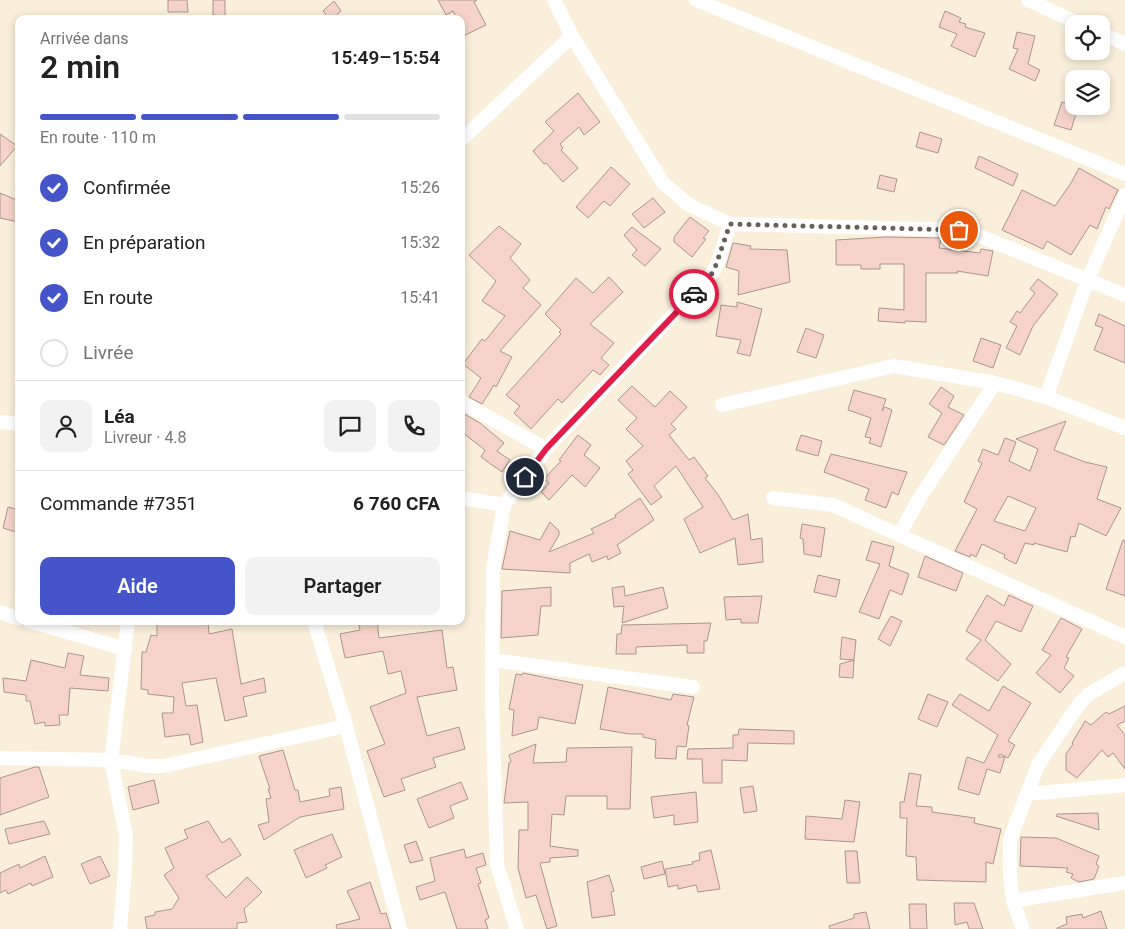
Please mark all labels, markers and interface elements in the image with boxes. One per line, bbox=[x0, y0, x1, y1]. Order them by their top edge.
map controls bbox=[1065, 15, 1110, 115]
button: locate bbox=[1065, 15, 1110, 60]
text: Arrivée dans bbox=[40, 29, 129, 48]
text: 15:49–15:54 bbox=[331, 46, 440, 69]
text: 2 min bbox=[40, 48, 120, 86]
button: layers bbox=[1065, 70, 1110, 115]
text: En route · 110 m bbox=[40, 128, 156, 147]
icon: check bbox=[40, 174, 68, 202]
text: Confirmée bbox=[83, 176, 170, 199]
text: 15:26 bbox=[400, 178, 440, 197]
pin bbox=[938, 209, 980, 251]
icon: bag bbox=[945, 216, 973, 244]
icon: check bbox=[40, 229, 68, 257]
text: En préparation bbox=[83, 231, 206, 254]
text: 15:32 bbox=[400, 233, 440, 252]
courier bbox=[669, 269, 719, 319]
icon: car bbox=[680, 280, 708, 308]
icon: check bbox=[40, 284, 68, 312]
text: En route bbox=[83, 286, 153, 309]
text: 15:41 bbox=[400, 288, 440, 307]
text: Livrée bbox=[83, 341, 133, 364]
button: person bbox=[40, 400, 92, 452]
button: chat bbox=[324, 400, 376, 452]
button: phone bbox=[388, 400, 440, 452]
text: Léa bbox=[104, 405, 135, 428]
text: Livreur · 4.8 bbox=[104, 428, 187, 447]
pin bbox=[504, 456, 546, 498]
icon: home bbox=[511, 463, 539, 491]
text: Commande #7351 bbox=[40, 492, 197, 515]
text: 6 760 CFA bbox=[353, 492, 440, 515]
button: Aide bbox=[40, 557, 235, 615]
button: Partager bbox=[245, 557, 440, 615]

